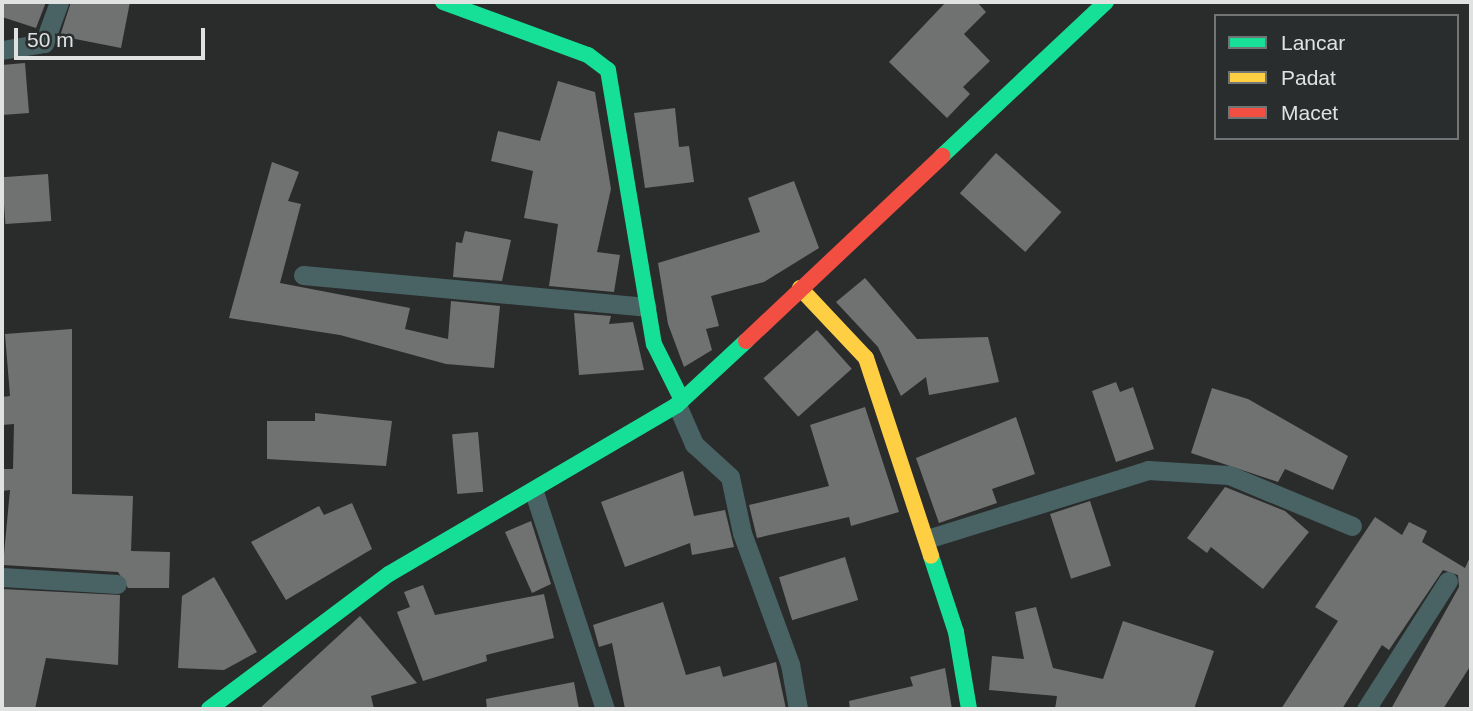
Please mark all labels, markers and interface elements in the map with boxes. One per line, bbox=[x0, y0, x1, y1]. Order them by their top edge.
scale bar bbox=[18, 14, 208, 58]
legend bbox=[1214, 14, 1459, 140]
text: 50 m bbox=[27, 28, 74, 51]
text: Lancar bbox=[1281, 31, 1345, 54]
text: Padat bbox=[1281, 66, 1336, 89]
text: Macet bbox=[1281, 101, 1338, 124]

